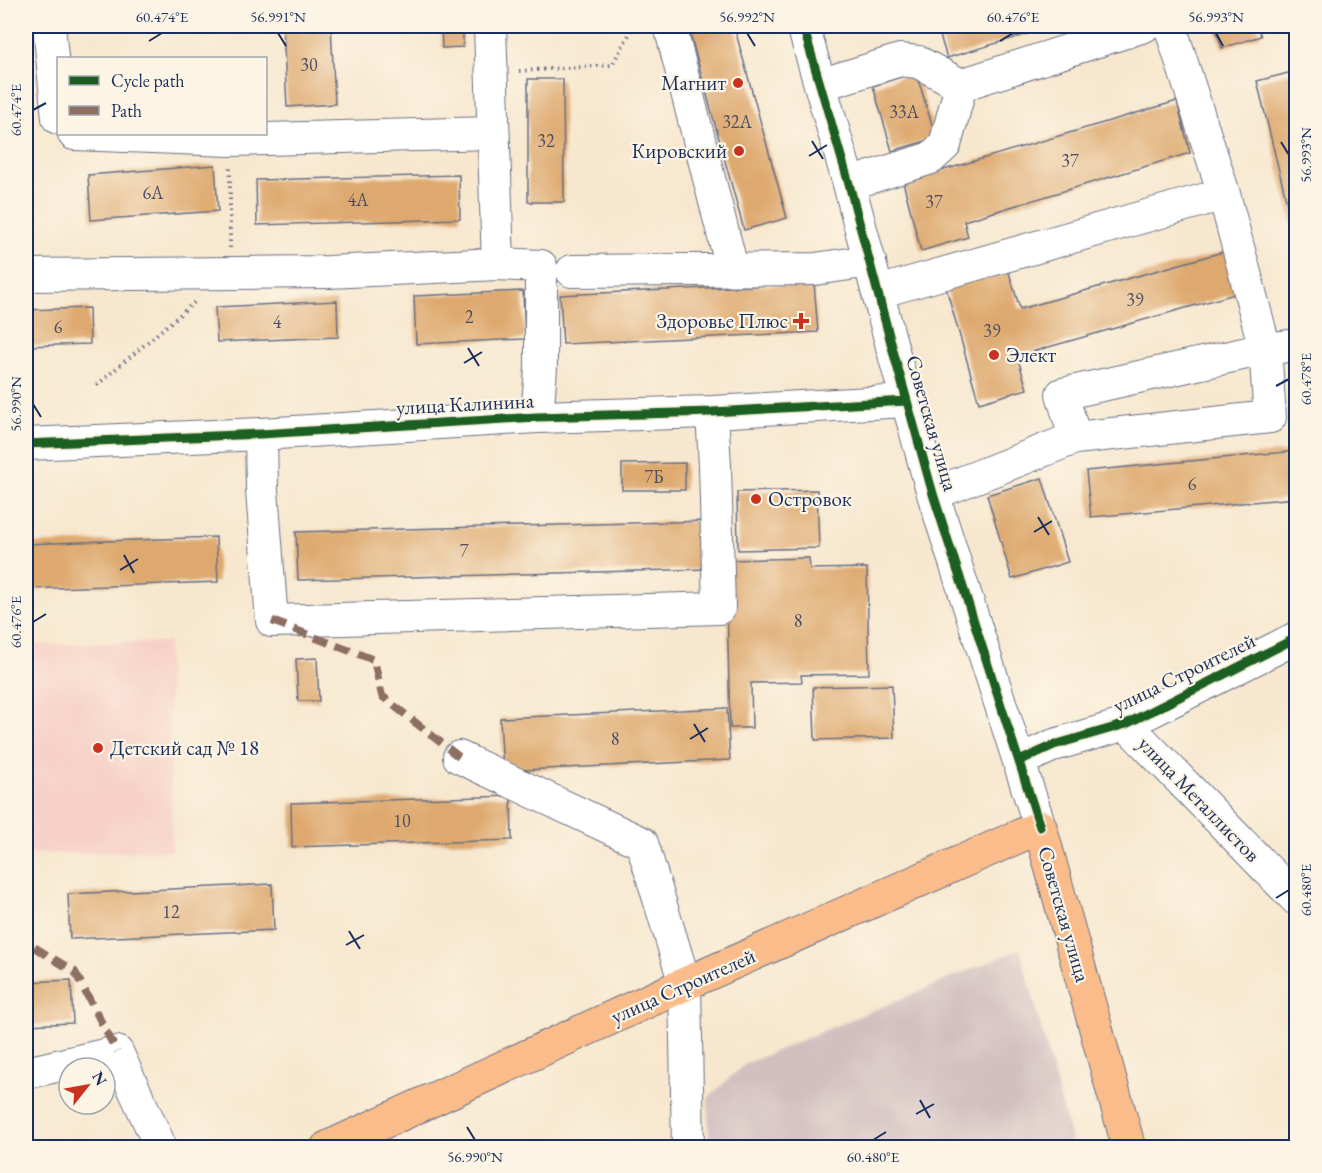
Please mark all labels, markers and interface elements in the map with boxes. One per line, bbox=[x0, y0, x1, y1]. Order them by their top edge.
text: 60.474°E bbox=[136, 7, 189, 26]
text: 56.991°N bbox=[250, 7, 306, 26]
text: 56.992°N bbox=[719, 7, 775, 26]
text: 60.476°E bbox=[987, 7, 1040, 26]
text: 56.993°N bbox=[1188, 7, 1244, 26]
house number: 30 bbox=[300, 53, 318, 76]
legend bbox=[57, 57, 267, 135]
text: Cycle path bbox=[111, 69, 185, 92]
place label: Магнит bbox=[661, 69, 726, 96]
marker: Магнит bbox=[731, 76, 745, 90]
text: 60.474°E bbox=[6, 83, 25, 136]
text: Path bbox=[111, 99, 142, 122]
house number: 33А bbox=[889, 100, 919, 123]
house number: 32А bbox=[722, 110, 752, 133]
text: 56.993°N bbox=[1296, 127, 1315, 183]
house number: 32 bbox=[537, 129, 555, 152]
place label: Кировский bbox=[631, 137, 727, 164]
marker: Кировский bbox=[732, 144, 746, 158]
house number: 37 bbox=[1061, 149, 1079, 172]
house number: 6А bbox=[142, 181, 164, 204]
house number: 4А bbox=[347, 188, 369, 211]
house number: 37 bbox=[925, 190, 943, 213]
house number: 39 bbox=[1126, 288, 1144, 311]
house number: 2 bbox=[465, 305, 474, 328]
place label: Здоровье Плюс bbox=[656, 307, 788, 334]
house number: 4 bbox=[273, 310, 282, 333]
marker: Здоровье Плюс bbox=[792, 312, 810, 330]
house number: 6 bbox=[54, 315, 63, 338]
house number: 39 bbox=[983, 319, 1001, 342]
place label: Элект bbox=[1006, 341, 1056, 368]
marker: Элект bbox=[987, 348, 1001, 362]
street label: Советская улица bbox=[900, 352, 965, 494]
text: 60.478°E bbox=[1296, 352, 1315, 405]
text: 56.990°N bbox=[6, 376, 25, 432]
street label: улица Калинина bbox=[395, 386, 535, 421]
house number: 7Б bbox=[644, 465, 664, 488]
house number: 6 bbox=[1188, 472, 1197, 495]
place label: Островок bbox=[768, 485, 852, 512]
marker: Островок bbox=[749, 492, 763, 506]
house number: 7 bbox=[460, 539, 469, 562]
text: 60.476°E bbox=[6, 595, 25, 648]
house number: 8 bbox=[794, 609, 802, 632]
street label: улица Строителей bbox=[1108, 626, 1260, 719]
house number: 8 bbox=[611, 727, 619, 750]
street label: улица Металлистов bbox=[1132, 730, 1266, 867]
place label: Детский сад № 18 bbox=[110, 734, 259, 761]
marker: Детский сад № 18 bbox=[91, 741, 105, 755]
house number: 10 bbox=[393, 809, 411, 832]
street label: Советская улица bbox=[1032, 843, 1097, 985]
text: 60.480°E bbox=[1296, 863, 1315, 916]
house number: 12 bbox=[162, 900, 180, 923]
street label: улица Строителей bbox=[606, 942, 759, 1029]
north arrow bbox=[57, 1056, 117, 1116]
text: N bbox=[87, 1068, 112, 1090]
text: 56.990°N bbox=[447, 1147, 503, 1166]
text: 60.480°E bbox=[847, 1147, 900, 1166]

